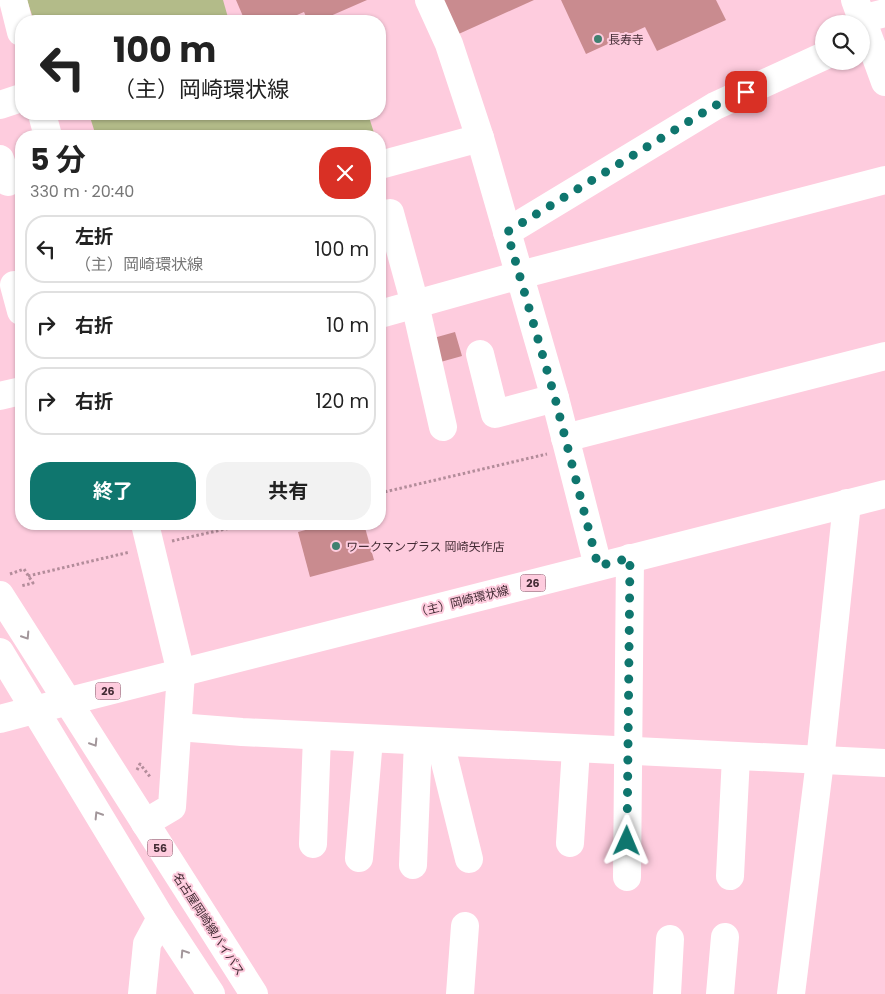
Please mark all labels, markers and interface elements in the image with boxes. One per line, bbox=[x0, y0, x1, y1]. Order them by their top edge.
map controls bbox=[815, 15, 870, 70]
button: search bbox=[815, 15, 870, 70]
text: 100 m bbox=[113, 25, 216, 74]
place label: 長寿寺 bbox=[608, 31, 644, 48]
marker: 長寿寺 bbox=[592, 33, 604, 45]
icon: left bbox=[30, 35, 95, 100]
pin bbox=[725, 71, 767, 113]
text: （主）岡崎環状線 bbox=[113, 74, 289, 105]
icon: arrive bbox=[732, 78, 760, 106]
text: 5 分 bbox=[30, 138, 86, 181]
button: close bbox=[319, 147, 371, 199]
text: 330 m · 20:40 bbox=[30, 180, 134, 203]
text: 左折 bbox=[75, 223, 113, 250]
icon: left bbox=[32, 235, 60, 263]
text: 100 m bbox=[314, 236, 369, 263]
text: （主）岡崎環状線 bbox=[75, 253, 203, 276]
icon: right bbox=[32, 311, 60, 339]
text: 右折 bbox=[75, 312, 113, 339]
text: 10 m bbox=[326, 312, 369, 339]
icon: right bbox=[32, 387, 60, 415]
text: 右折 bbox=[75, 388, 113, 415]
text: 120 m bbox=[315, 388, 369, 415]
button: 終了 bbox=[30, 462, 196, 520]
button: 共有 bbox=[206, 462, 371, 520]
place label: ワークマンプラス 岡崎矢作店 bbox=[346, 538, 505, 555]
marker: ワークマンプラス 岡崎矢作店 bbox=[330, 540, 342, 552]
road number: 26 bbox=[520, 574, 546, 592]
street label: （主）岡崎環状線 bbox=[413, 581, 511, 621]
one-way arrow bbox=[20, 631, 30, 640]
road number: 26 bbox=[96, 682, 120, 699]
one-way arrow bbox=[88, 737, 97, 746]
one-way arrow bbox=[95, 812, 105, 821]
position arrow bbox=[600, 814, 652, 866]
road number: 56 bbox=[148, 840, 172, 856]
street label: 名古屋岡崎線バイパス bbox=[169, 869, 249, 979]
one-way arrow bbox=[181, 949, 191, 958]

